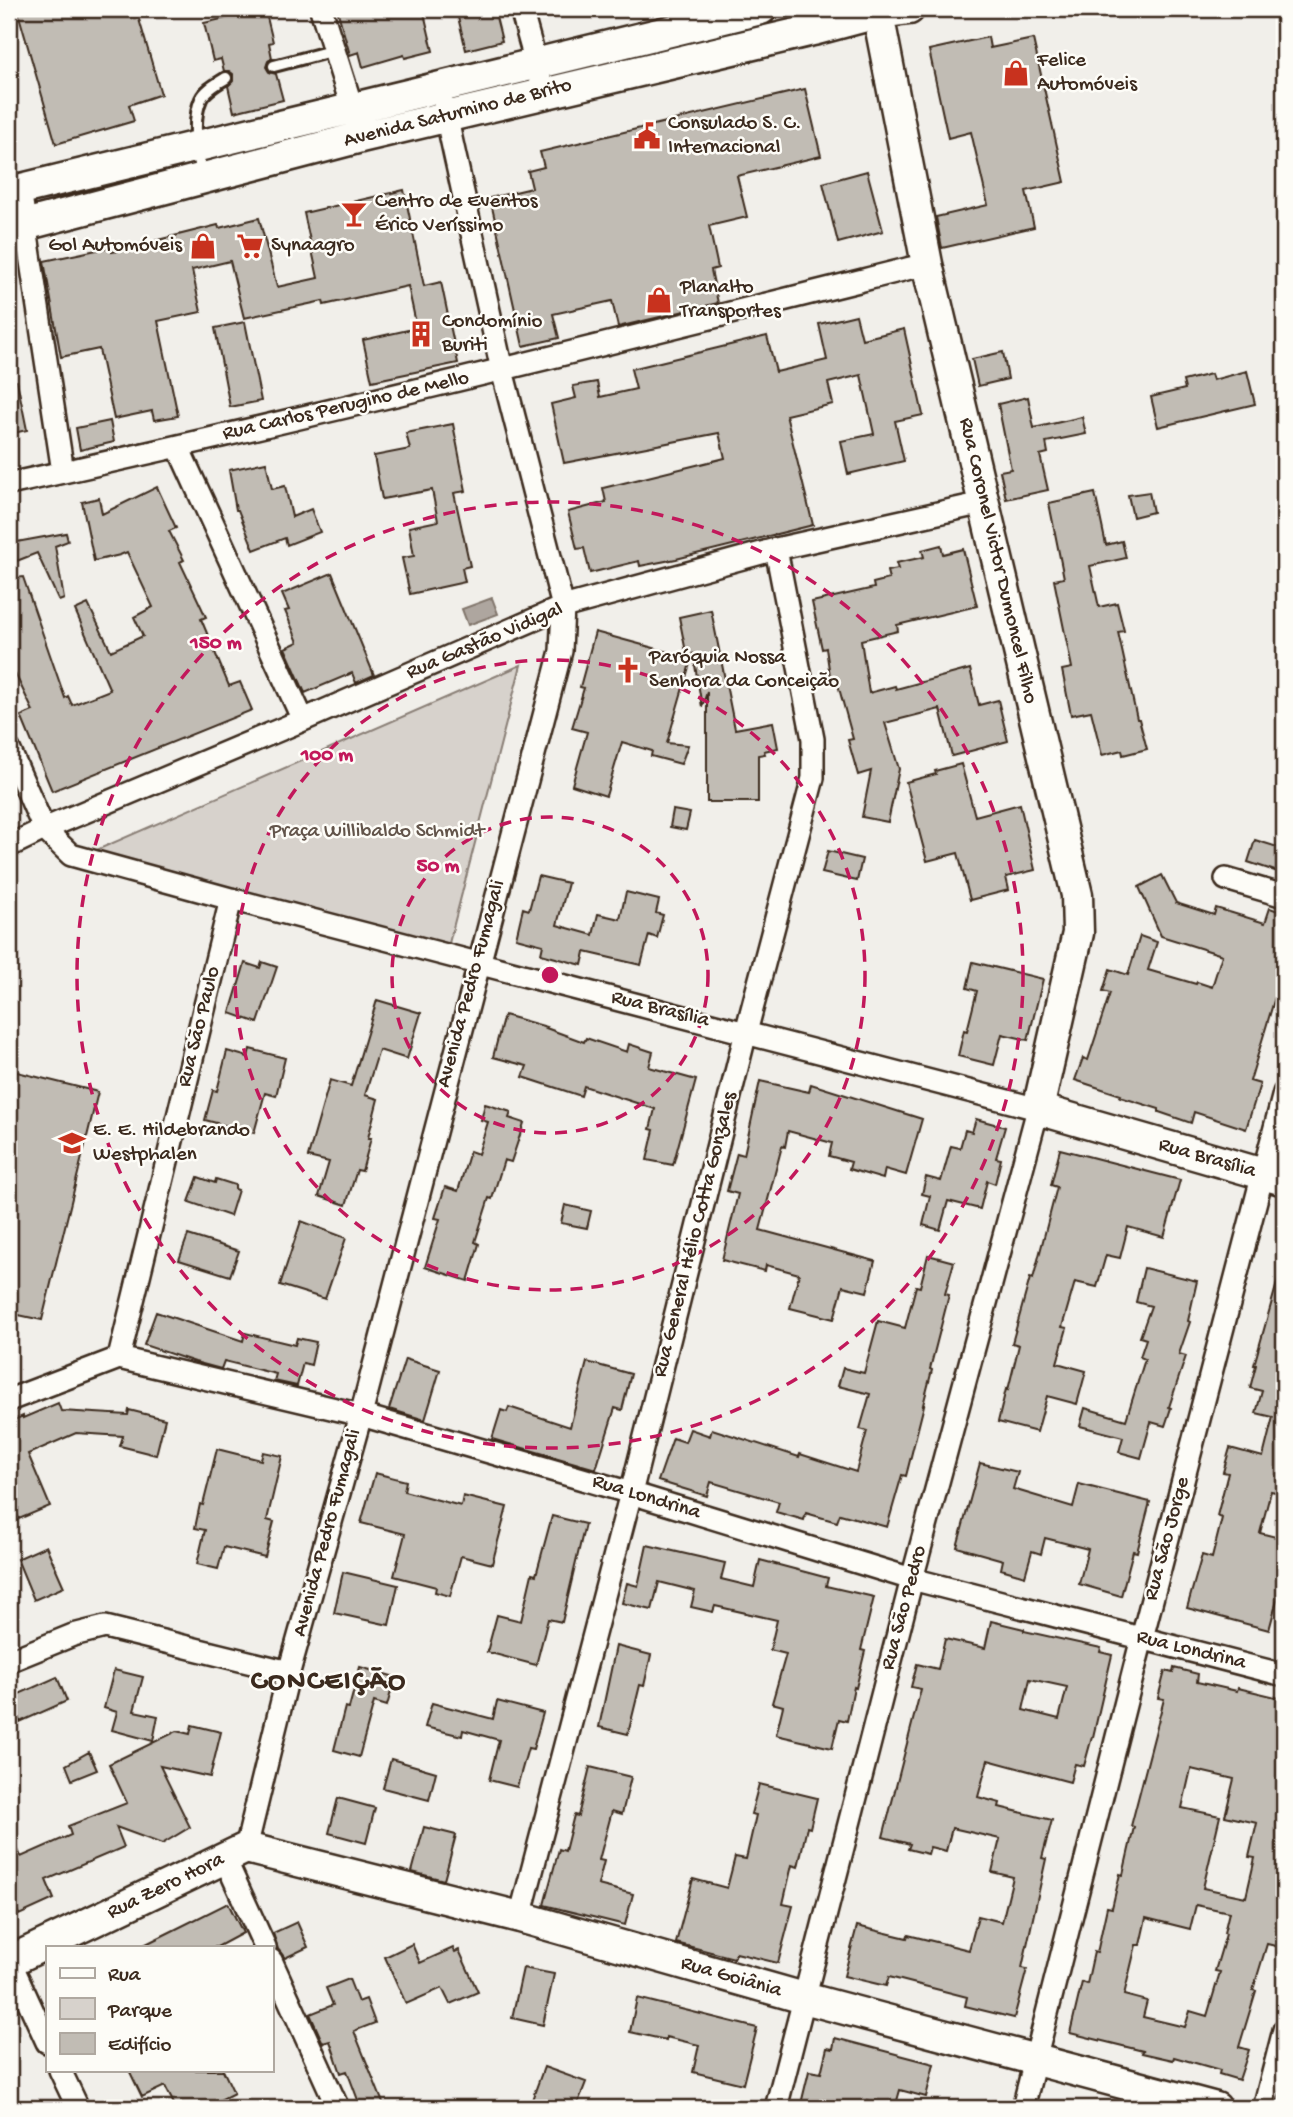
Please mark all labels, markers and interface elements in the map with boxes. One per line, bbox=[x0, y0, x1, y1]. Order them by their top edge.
place label: Felice Automóveis bbox=[1036, 49, 1138, 98]
shop icon: Felice Automóveis bbox=[1001, 58, 1031, 88]
street label: Avenida Saturnino de Brito bbox=[341, 74, 575, 154]
place label: Consulado S. C. Internacional bbox=[668, 112, 802, 161]
public building icon: Consulado S. C. Internacional bbox=[632, 121, 662, 151]
place label: Centro de Eventos Érico Veríssimo bbox=[375, 190, 539, 239]
bar icon: Centro de Eventos Érico Veríssimo bbox=[339, 199, 369, 229]
shop icon: Gol Automóveis bbox=[188, 231, 218, 261]
supermarket icon: Synaagro bbox=[235, 231, 265, 261]
place label: Gol Automóveis bbox=[48, 234, 183, 259]
place label: Synaagro bbox=[271, 234, 355, 259]
place label: Planalto Transportes bbox=[679, 276, 782, 325]
shop icon: Planalto Transportes bbox=[644, 285, 674, 315]
place label: Condomínio Buriti bbox=[441, 310, 542, 359]
building icon: Condomínio Buriti bbox=[406, 319, 436, 349]
street label: Rua Carlos Perugino de Mello bbox=[220, 366, 472, 448]
street label: Rua Coronel Victor Dumoncel Filho bbox=[952, 416, 1042, 707]
street label: Rua Gastão Vidigal bbox=[403, 598, 567, 686]
text: 150 m bbox=[189, 632, 242, 657]
place label: Paróquia Nossa Senhora da Conceição bbox=[648, 646, 839, 695]
church icon: Paróquia Nossa Senhora da Conceição bbox=[613, 655, 643, 685]
text: 100 m bbox=[300, 744, 353, 769]
park label: Praça Willibaldo Schmidt bbox=[269, 820, 487, 845]
text: 50 m bbox=[417, 855, 460, 880]
street label: Avenida Pedro Fumagali bbox=[432, 877, 512, 1091]
centre of rings bbox=[538, 963, 562, 987]
street label: Rua São Paulo bbox=[173, 964, 227, 1090]
street label: Rua Brasília bbox=[608, 986, 713, 1035]
street label: Rua General Hélio Cotta Gonzales bbox=[648, 1088, 744, 1380]
place label: E. E. Hildebrando Westphalen bbox=[93, 1119, 250, 1168]
school or university icon: E. E. Hildebrando Westphalen bbox=[57, 1128, 87, 1158]
street label: Rua Brasília bbox=[1155, 1133, 1260, 1185]
street label: Avenida Pedro Fumagali bbox=[288, 1426, 368, 1640]
street label: Rua Londrina bbox=[589, 1470, 704, 1527]
street label: Rua São Jorge bbox=[1139, 1473, 1197, 1604]
street label: Rua São Pedro bbox=[876, 1543, 934, 1673]
street label: Rua Londrina bbox=[1134, 1625, 1250, 1677]
district label: CONCEIÇÃO bbox=[251, 1666, 407, 1699]
street label: Rua Zero Hora bbox=[103, 1847, 230, 1926]
legend bbox=[46, 1946, 273, 2072]
street label: Rua Goiânia bbox=[678, 1952, 786, 2005]
text: Rua bbox=[108, 1964, 142, 1989]
text: Parque bbox=[107, 2000, 173, 2025]
text: Edifício bbox=[108, 2034, 172, 2059]

